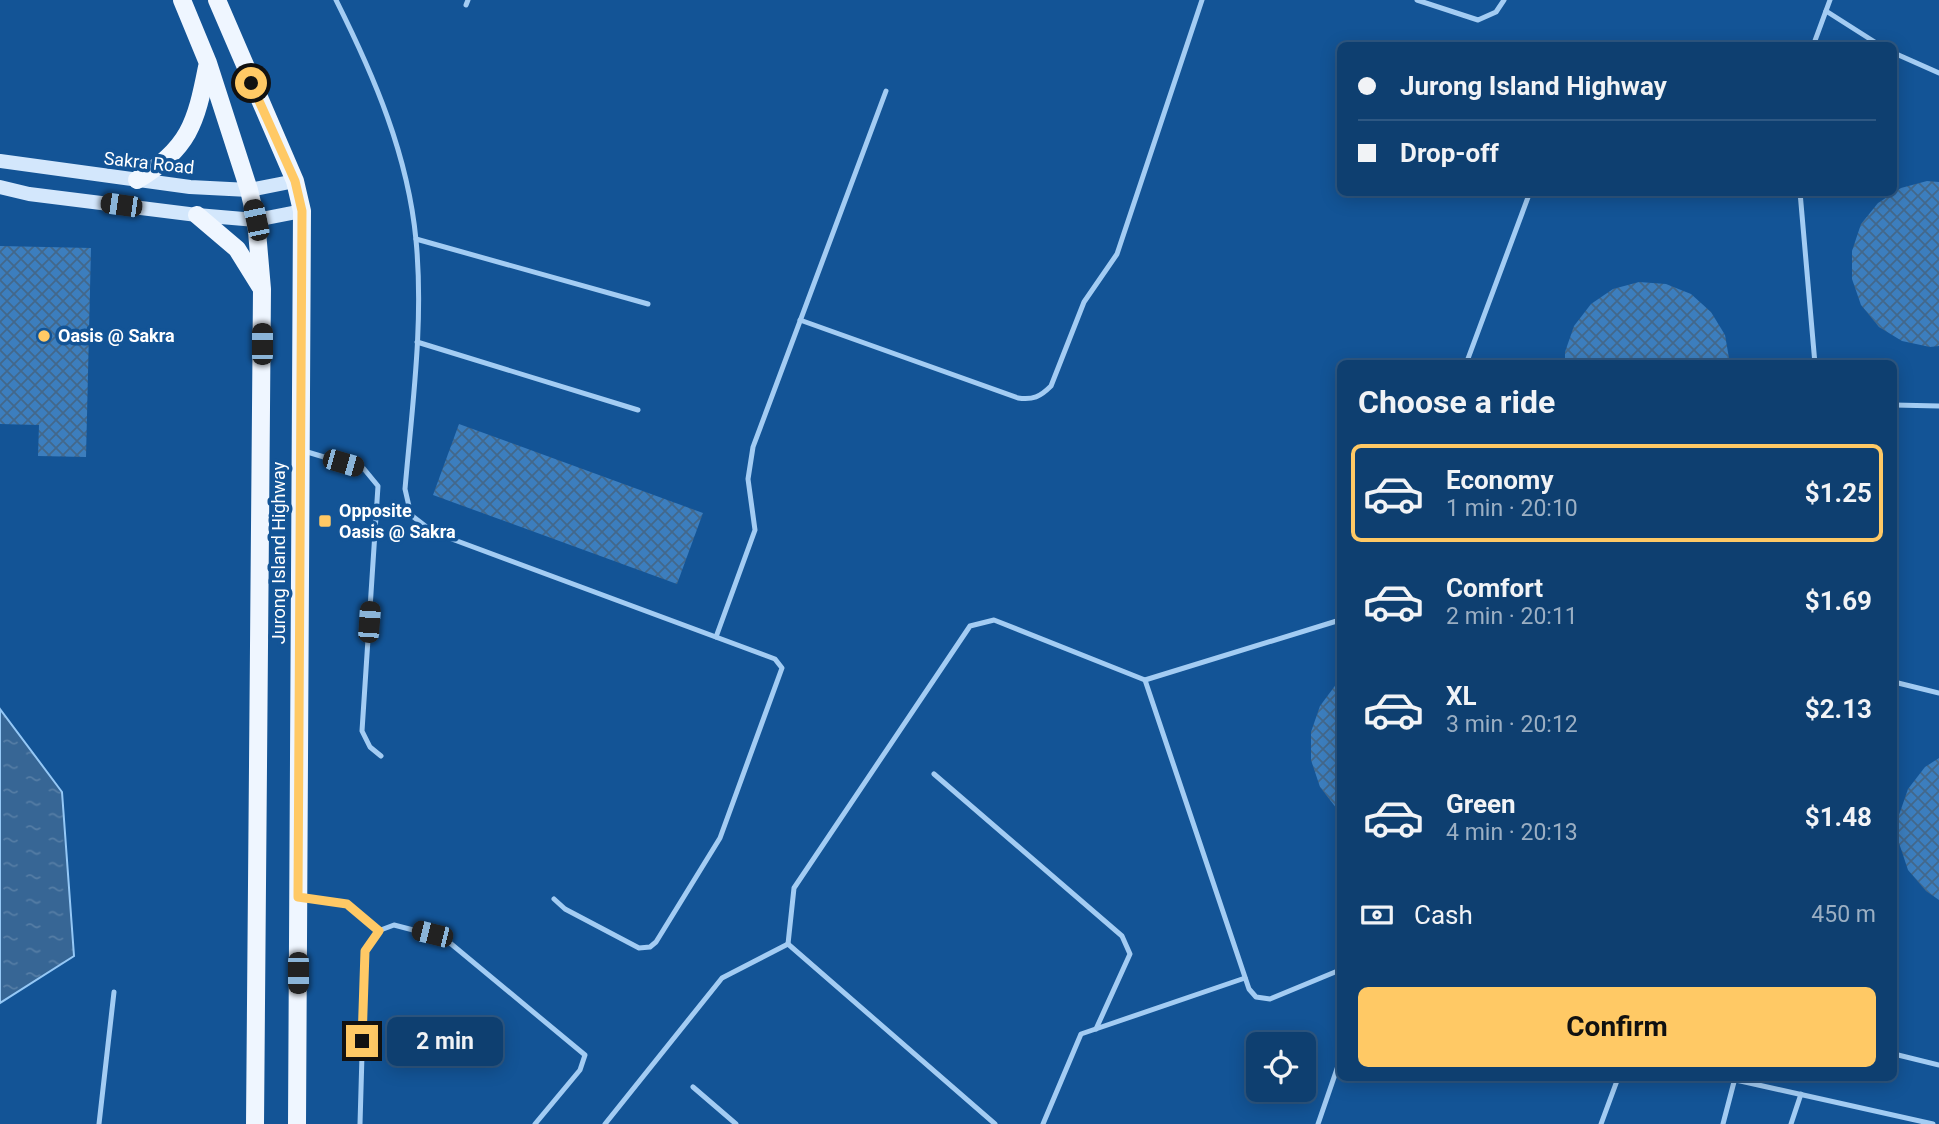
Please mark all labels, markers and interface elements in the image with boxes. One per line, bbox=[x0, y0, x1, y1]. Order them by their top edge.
route start bbox=[235, 67, 267, 99]
text: Jurong Island Highway bbox=[1400, 71, 1667, 101]
text: Drop-off bbox=[1400, 138, 1499, 168]
street label: Sakra Road bbox=[103, 147, 195, 178]
car bbox=[99, 192, 144, 218]
car bbox=[242, 197, 271, 243]
car bbox=[252, 323, 273, 365]
place label: Oasis @ Sakra bbox=[58, 325, 175, 346]
marker: Oasis @ Sakra bbox=[36, 328, 52, 344]
text: Choose a ride bbox=[1358, 383, 1555, 421]
car bbox=[320, 447, 367, 479]
street label: Jurong Island Highway bbox=[268, 461, 289, 644]
icon: car bbox=[1362, 462, 1425, 525]
text: Economy bbox=[1446, 465, 1553, 495]
text: $1.25 bbox=[1805, 478, 1872, 508]
text: 1 min · 20:10 bbox=[1446, 495, 1578, 522]
place label: Opposite Oasis @ Sakra bbox=[339, 500, 456, 542]
marker: Opposite Oasis @ Sakra bbox=[317, 513, 333, 529]
icon: car bbox=[1362, 570, 1425, 633]
text: Comfort bbox=[1446, 573, 1543, 603]
text: $1.69 bbox=[1805, 586, 1872, 616]
car bbox=[358, 600, 381, 644]
text: 2 min · 20:11 bbox=[1446, 603, 1578, 630]
icon: car bbox=[1362, 678, 1425, 741]
text: XL bbox=[1446, 681, 1477, 711]
text: $2.13 bbox=[1805, 694, 1872, 724]
text: 3 min · 20:12 bbox=[1446, 711, 1578, 738]
icon: car bbox=[1362, 786, 1425, 849]
text: Green bbox=[1446, 789, 1516, 819]
text: $1.48 bbox=[1805, 802, 1872, 832]
text: 4 min · 20:13 bbox=[1446, 819, 1578, 846]
icon: cash bbox=[1358, 896, 1396, 934]
text: Cash bbox=[1414, 900, 1473, 930]
text: 450 m bbox=[1811, 901, 1876, 928]
car bbox=[410, 919, 455, 949]
car bbox=[288, 952, 309, 994]
button: Confirm bbox=[1358, 987, 1876, 1067]
callout: 2 min bbox=[386, 1016, 502, 1066]
route end bbox=[346, 1025, 378, 1057]
text: 2 min bbox=[416, 1028, 474, 1055]
map controls bbox=[1246, 1032, 1316, 1102]
button: locate bbox=[1246, 1032, 1316, 1102]

